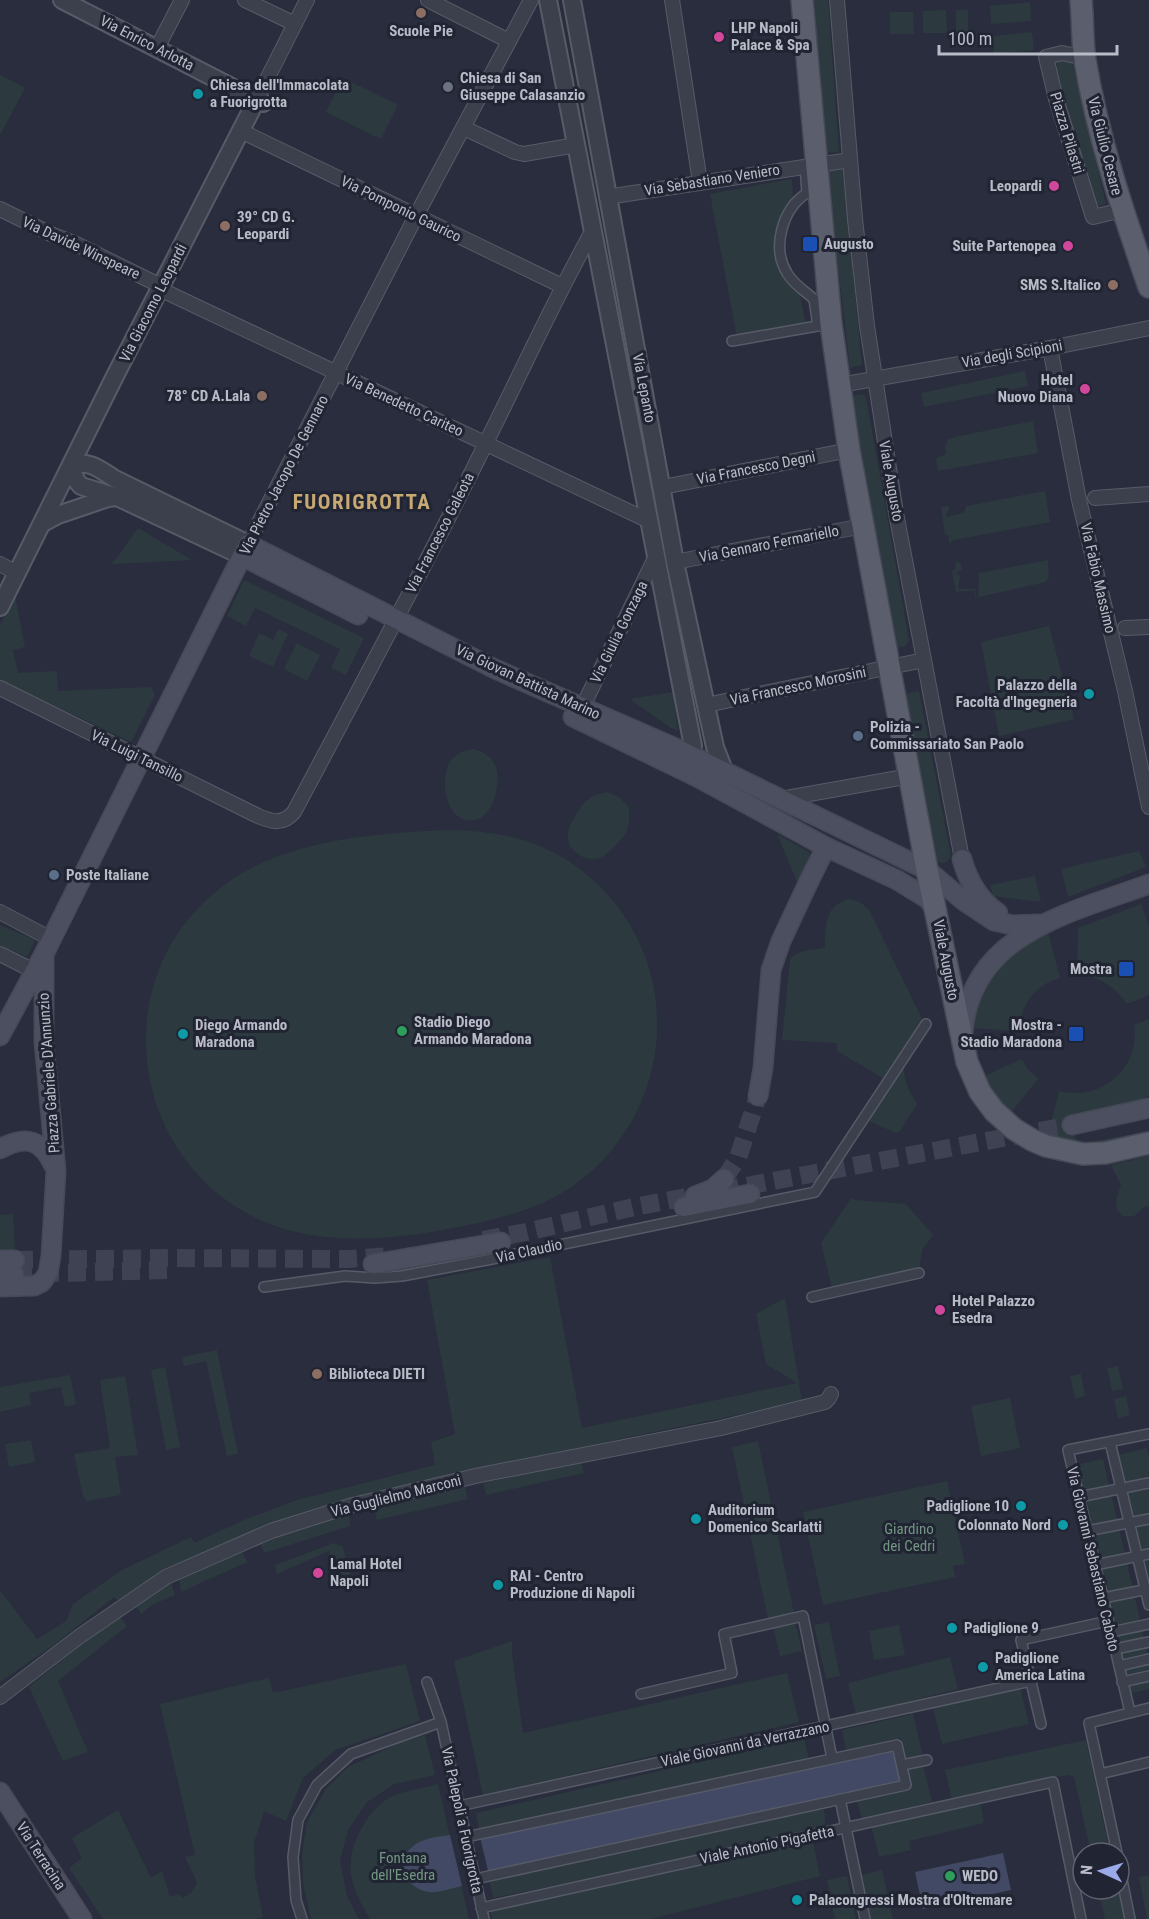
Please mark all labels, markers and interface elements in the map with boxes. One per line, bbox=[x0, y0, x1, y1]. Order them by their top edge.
marker: Scuole Pie bbox=[414, 6, 428, 20]
street label: Via Enrico Arlotta bbox=[97, 12, 197, 74]
scale bar bbox=[939, 18, 1118, 56]
place label: LHP Napoli Palace & Spa bbox=[731, 19, 810, 54]
place label: Scuole Pie bbox=[389, 22, 453, 40]
text: 100 m bbox=[948, 28, 992, 49]
marker: LHP Napoli Palace & Spa bbox=[712, 30, 726, 44]
place label: Chiesa di San Giuseppe Calasanzio bbox=[460, 69, 585, 104]
place label: Chiesa dell'Immacolata a Fuorigrotta bbox=[210, 76, 349, 111]
marker: Chiesa di San Giuseppe Calasanzio bbox=[441, 80, 455, 94]
marker: Chiesa dell'Immacolata a Fuorigrotta bbox=[191, 87, 205, 101]
street label: Piazza Pilastri bbox=[1046, 90, 1088, 176]
street label: Via Giulio Cesare bbox=[1084, 95, 1126, 197]
street label: Via Sebastiano Veniero bbox=[643, 160, 781, 200]
street label: Via Pomponio Gaurico bbox=[338, 172, 464, 246]
place label: Leopardi bbox=[990, 177, 1042, 195]
marker: Leopardi bbox=[1047, 179, 1061, 193]
place label: 39° CD G. Leopardi bbox=[237, 208, 295, 243]
street label: Via Davide Winspeare bbox=[19, 213, 143, 283]
marker: 39° CD G. Leopardi bbox=[218, 219, 232, 233]
marker: Augusto bbox=[801, 235, 819, 253]
place label: Augusto bbox=[824, 235, 874, 253]
place label: Suite Partenopea bbox=[952, 237, 1056, 255]
marker: Suite Partenopea bbox=[1061, 239, 1075, 253]
street label: Via Giacomo Leopardi bbox=[115, 241, 191, 365]
place label: SMS S.Italico bbox=[1020, 276, 1101, 294]
marker: SMS S.Italico bbox=[1106, 278, 1120, 292]
street label: Via degli Scipioni bbox=[960, 336, 1064, 372]
street label: Via Lepanto bbox=[628, 352, 660, 424]
street label: Via Benedetto Cariteo bbox=[342, 370, 466, 440]
place label: Hotel Nuovo Diana bbox=[998, 371, 1073, 406]
marker: Hotel Nuovo Diana bbox=[1078, 382, 1092, 396]
place label: 78° CD A.Lala bbox=[167, 387, 250, 405]
marker: 78° CD A.Lala bbox=[255, 389, 269, 403]
street label: Via Pietro Jacopo De Gennaro bbox=[236, 392, 332, 558]
street label: Viale Augusto bbox=[875, 439, 907, 523]
street label: Via Francesco Degni bbox=[695, 448, 817, 488]
street label: Via Francesco Galeota bbox=[402, 470, 478, 596]
district label: FUORIGROTTA bbox=[293, 490, 431, 514]
street label: Via Fabio Massimo bbox=[1077, 521, 1119, 635]
street label: Via Gennaro Fermariello bbox=[698, 522, 840, 566]
street label: Via Giulia Gonzaga bbox=[586, 578, 652, 686]
street label: Via Giovan Battista Marino bbox=[453, 641, 603, 723]
street label: Via Francesco Morosini bbox=[728, 663, 868, 709]
place label: Palazzo della Facoltà d'Ingegneria bbox=[956, 676, 1077, 711]
marker: Palazzo della Facoltà d'Ingegneria bbox=[1082, 687, 1096, 701]
place label: Polizia - Commissariato San Paolo bbox=[870, 718, 1024, 753]
street label: Via Luigi Tansillo bbox=[88, 726, 186, 786]
marker: Polizia - Commissariato San Paolo bbox=[851, 729, 865, 743]
place label: Poste Italiane bbox=[66, 866, 149, 884]
marker: Poste Italiane bbox=[47, 868, 61, 882]
street label: Viale Augusto bbox=[929, 918, 963, 1002]
place label: Mostra bbox=[1070, 960, 1112, 978]
marker: Mostra bbox=[1117, 960, 1135, 978]
street label: Piazza Gabriele D'Annunzio bbox=[34, 992, 64, 1154]
place label: Stadio Diego Armando Maradona bbox=[414, 1013, 531, 1048]
place label: Diego Armando Maradona bbox=[195, 1016, 287, 1051]
place label: Mostra - Stadio Maradona bbox=[961, 1016, 1062, 1051]
marker: Stadio Diego Armando Maradona bbox=[395, 1024, 409, 1038]
marker: Mostra - Stadio Maradona bbox=[1067, 1025, 1085, 1043]
marker: Diego Armando Maradona bbox=[176, 1027, 190, 1041]
street label: Via Claudio bbox=[494, 1235, 564, 1267]
place label: Hotel Palazzo Esedra bbox=[952, 1292, 1035, 1327]
marker: Hotel Palazzo Esedra bbox=[933, 1303, 947, 1317]
place label: Biblioteca DIETI bbox=[329, 1365, 425, 1383]
marker: Biblioteca DIETI bbox=[310, 1367, 324, 1381]
street label: Via Giovanni Sebastiano Caboto bbox=[1063, 1465, 1123, 1653]
street label: Via Guglielmo Marconi bbox=[329, 1471, 463, 1521]
place label: Padiglione 10 bbox=[927, 1497, 1009, 1515]
marker: Padiglione 10 bbox=[1014, 1499, 1028, 1513]
place label: Auditorium Domenico Scarlatti bbox=[708, 1501, 822, 1536]
marker: Auditorium Domenico Scarlatti bbox=[689, 1512, 703, 1526]
place label: Colonnato Nord bbox=[958, 1516, 1051, 1534]
marker: Colonnato Nord bbox=[1056, 1518, 1070, 1532]
park label: Giardino dei Cedri bbox=[883, 1520, 935, 1555]
place label: Lamal Hotel Napoli bbox=[330, 1555, 402, 1590]
marker: Lamal Hotel Napoli bbox=[311, 1566, 325, 1580]
place label: RAI - Centro Produzione di Napoli bbox=[510, 1567, 635, 1602]
marker: RAI - Centro Produzione di Napoli bbox=[491, 1578, 505, 1592]
place label: Padiglione 9 bbox=[964, 1619, 1039, 1637]
marker: Padiglione 9 bbox=[945, 1621, 959, 1635]
place label: Padiglione America Latina bbox=[995, 1649, 1085, 1684]
marker: Padiglione America Latina bbox=[976, 1660, 990, 1674]
street label: Viale Giovanni da Verrazzano bbox=[659, 1717, 831, 1771]
street label: Via Palepoli a Fuorigrotta bbox=[438, 1745, 486, 1895]
street label: Via Terracina bbox=[12, 1819, 70, 1893]
street label: Viale Antonio Pigafetta bbox=[698, 1822, 836, 1868]
north arrow bbox=[1071, 1841, 1131, 1901]
park label: Fontana dell'Esedra bbox=[371, 1849, 435, 1884]
text: N bbox=[1077, 1864, 1096, 1876]
place label: WEDO bbox=[962, 1867, 998, 1885]
marker: WEDO bbox=[943, 1869, 957, 1883]
place label: Palacongressi Mostra d'Oltremare bbox=[809, 1891, 1013, 1909]
marker: Palacongressi Mostra d'Oltremare bbox=[790, 1893, 804, 1907]

